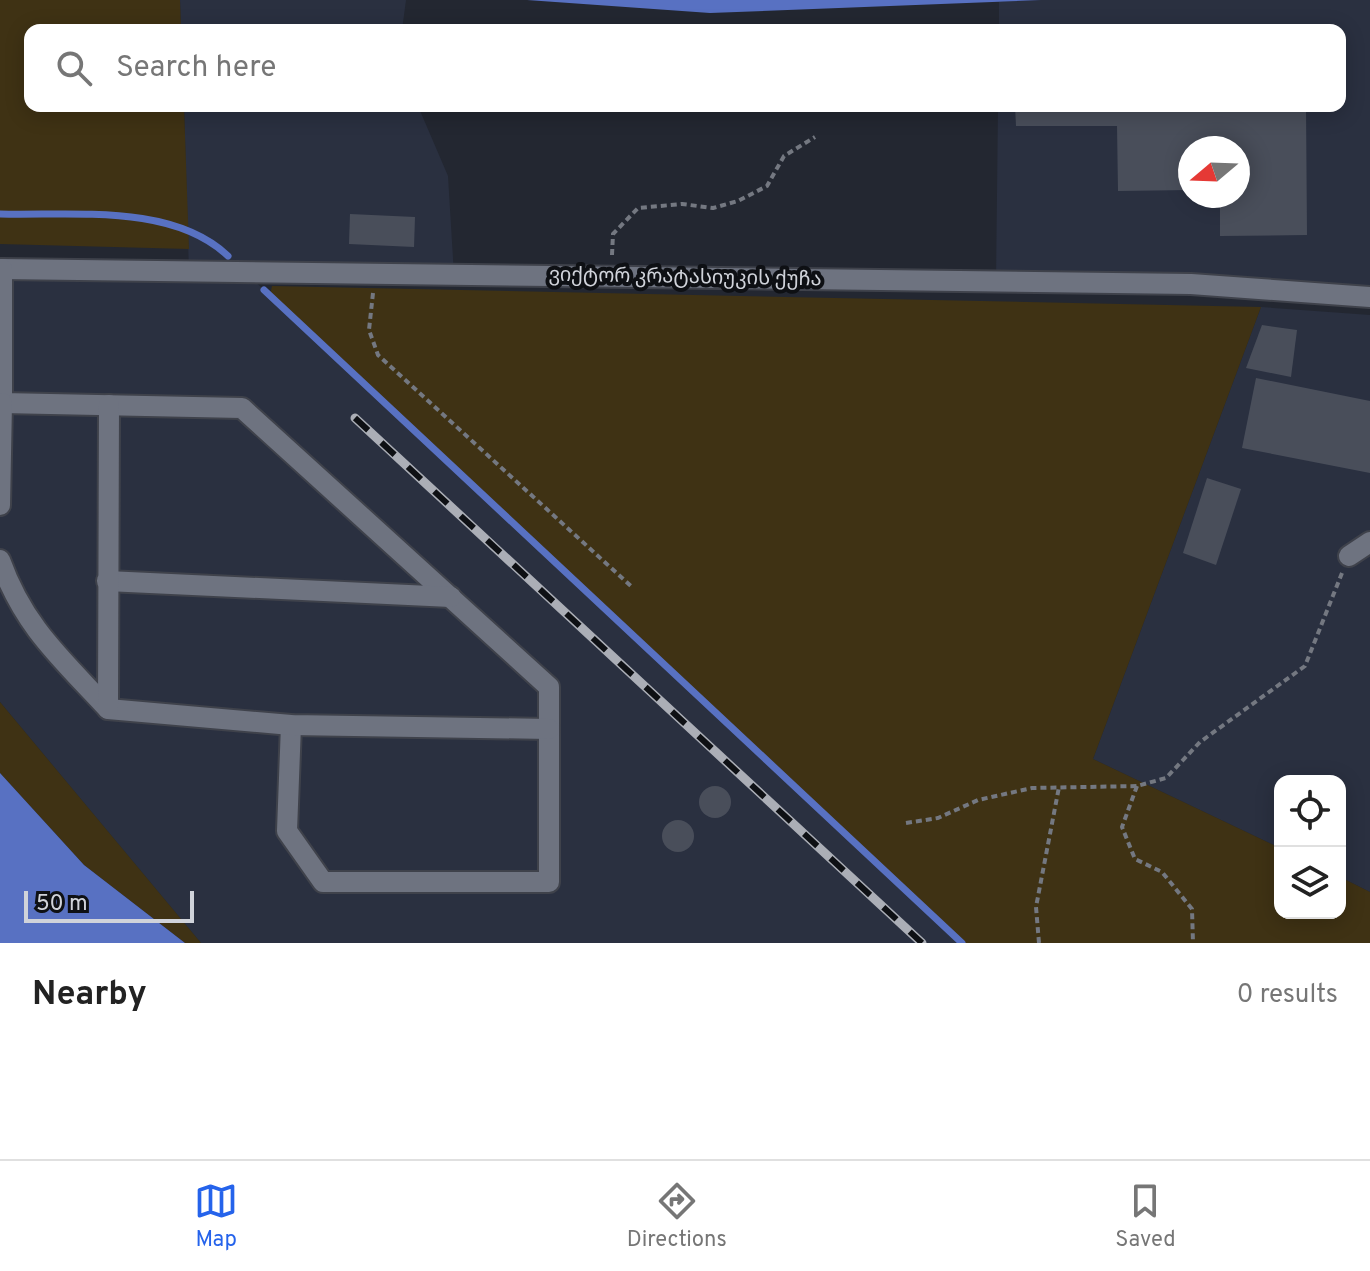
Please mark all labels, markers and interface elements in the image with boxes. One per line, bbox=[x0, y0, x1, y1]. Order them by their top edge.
search box bbox=[24, 24, 1346, 112]
icon: search bbox=[52, 46, 96, 90]
text: Search here bbox=[116, 50, 276, 87]
north arrow bbox=[1178, 136, 1250, 208]
street label: ვიქტორ კრატასიუკის ქუჩა bbox=[548, 263, 822, 293]
map controls bbox=[1274, 775, 1346, 919]
button: locate bbox=[1274, 775, 1346, 847]
button: layers bbox=[1274, 847, 1346, 919]
scale bar bbox=[24, 887, 194, 923]
text: 50 m bbox=[36, 891, 88, 918]
text: Nearby bbox=[32, 974, 147, 1017]
text: 0 results bbox=[1237, 979, 1338, 1012]
tab: Map bbox=[194, 1179, 238, 1254]
tab: Directions bbox=[627, 1179, 727, 1254]
tab: Saved bbox=[1115, 1179, 1176, 1254]

